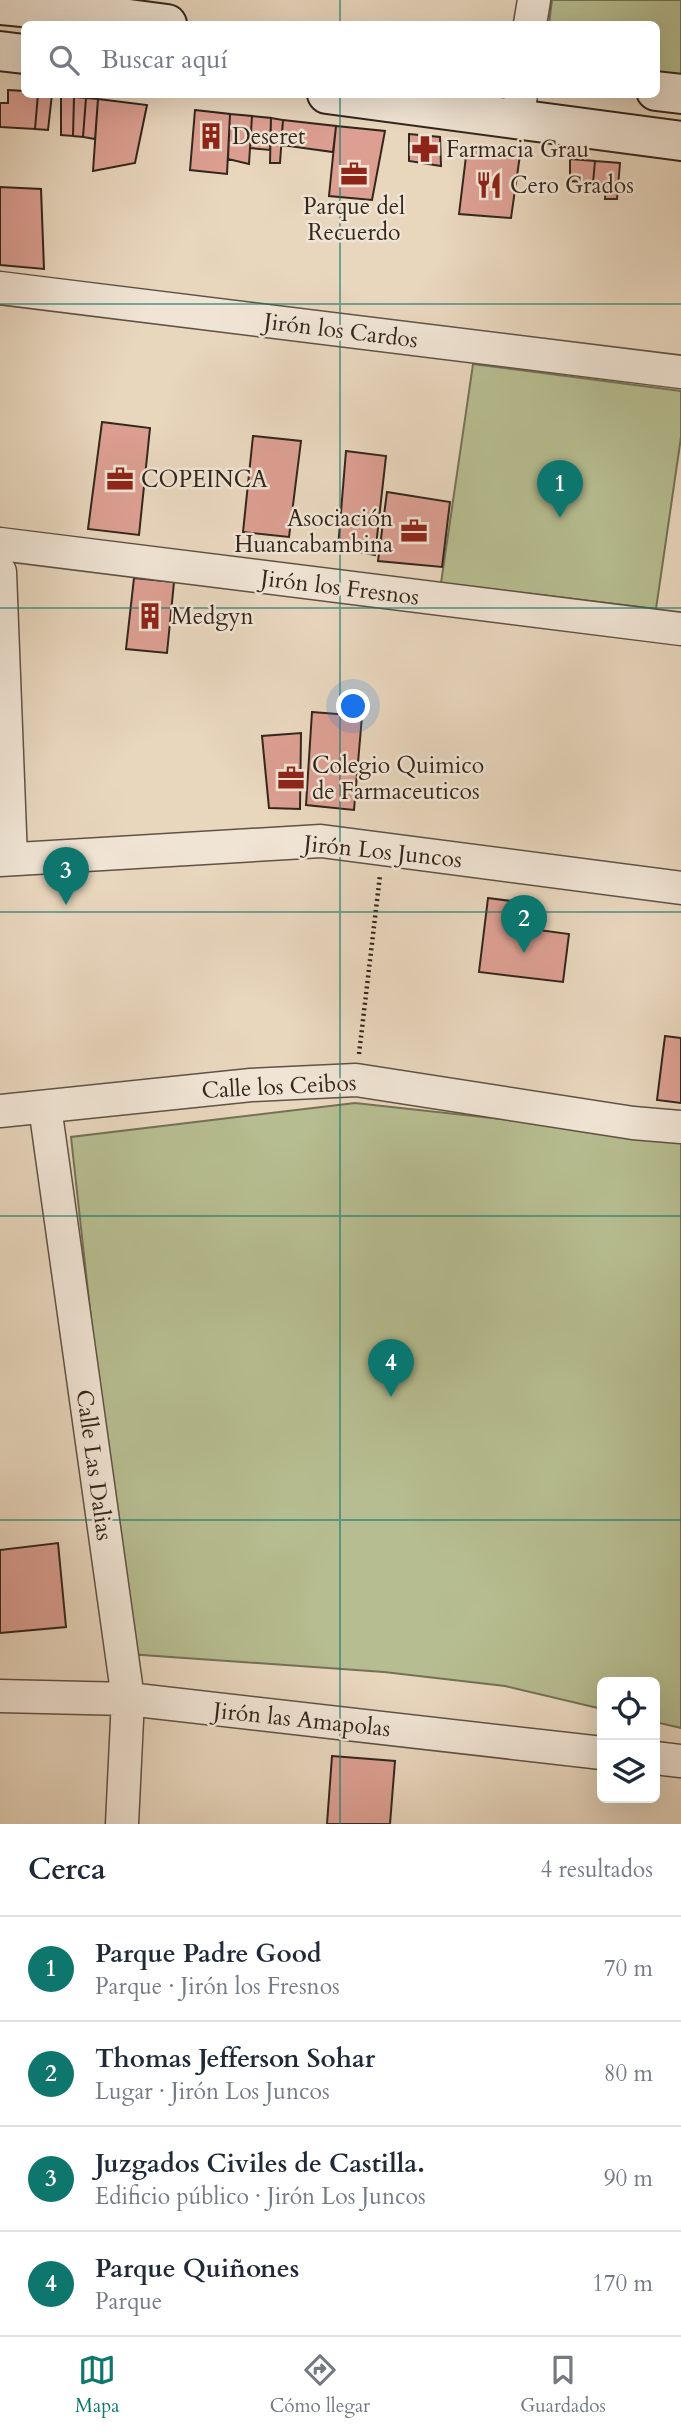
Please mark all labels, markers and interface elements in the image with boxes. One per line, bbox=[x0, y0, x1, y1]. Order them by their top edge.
search box bbox=[21, 21, 660, 98]
icon: search bbox=[45, 41, 83, 79]
text: Buscar aquí bbox=[101, 42, 228, 77]
building icon: Deseret bbox=[196, 121, 226, 151]
place label: Deseret bbox=[232, 121, 305, 152]
pharmacy icon: Farmacia Grau bbox=[410, 134, 440, 164]
place label: Farmacia Grau bbox=[446, 134, 589, 165]
office icon: Parque del Recuerdo bbox=[339, 159, 369, 189]
restaurant icon: Cero Grados bbox=[474, 170, 504, 200]
place label: Cero Grados bbox=[510, 170, 634, 201]
place label: Parque del Recuerdo bbox=[303, 191, 405, 248]
street label: Jirón los Cardos bbox=[259, 305, 420, 355]
pin: 1 bbox=[537, 460, 583, 518]
office icon: COPEINCA bbox=[105, 464, 135, 494]
place label: COPEINCA bbox=[141, 464, 268, 495]
place label: Asociación Huancabambina bbox=[234, 503, 393, 560]
office icon: Asociación Huancabambina bbox=[399, 516, 429, 546]
street label: Jirón los Fresnos bbox=[256, 562, 421, 613]
building icon: Medgyn bbox=[135, 601, 165, 631]
place label: Medgyn bbox=[171, 601, 253, 632]
your location bbox=[336, 689, 370, 723]
place label: Colegio Quimico de Farmaceuticos bbox=[312, 750, 484, 807]
office icon: Colegio Quimico de Farmaceuticos bbox=[276, 763, 306, 793]
street label: Jirón Los Juncos bbox=[299, 827, 463, 875]
pin: 3 bbox=[43, 847, 89, 905]
pin: 2 bbox=[501, 895, 547, 953]
street label: Calle los Ceibos bbox=[201, 1067, 357, 1106]
pin: 4 bbox=[368, 1339, 414, 1397]
street label: Calle Las Dalias bbox=[69, 1388, 120, 1543]
map controls bbox=[597, 1677, 660, 1803]
button: locate bbox=[597, 1677, 660, 1740]
street label: Jirón las Amapolas bbox=[209, 1694, 392, 1744]
button: layers bbox=[597, 1740, 660, 1803]
text: Cerca bbox=[28, 1849, 106, 1890]
text: 4 resultados bbox=[540, 1854, 653, 1885]
text: Parque Padre Good bbox=[95, 1936, 322, 1971]
text: 1 bbox=[45, 1953, 57, 1984]
text: 70 m bbox=[604, 1953, 653, 1984]
text: Parque · Jirón los Fresnos bbox=[95, 1971, 340, 2002]
text: Thomas Jefferson Sohar bbox=[95, 2041, 375, 2076]
text: 2 bbox=[45, 2058, 57, 2089]
text: 80 m bbox=[604, 2058, 653, 2089]
text: Lugar · Jirón Los Juncos bbox=[95, 2076, 330, 2107]
text: Juzgados Civiles de Castilla. bbox=[95, 2146, 425, 2181]
text: 3 bbox=[45, 2163, 57, 2194]
text: 90 m bbox=[604, 2163, 653, 2194]
text: Edificio público · Jirón Los Juncos bbox=[95, 2181, 426, 2212]
text: Parque Quiñones bbox=[95, 2251, 299, 2286]
text: 4 bbox=[45, 2268, 57, 2299]
text: 170 m bbox=[592, 2268, 653, 2299]
text: Parque bbox=[95, 2286, 162, 2317]
tab: Mapa bbox=[75, 2351, 120, 2419]
tab: Cómo llegar bbox=[270, 2351, 370, 2419]
tab: Guardados bbox=[520, 2351, 606, 2419]

